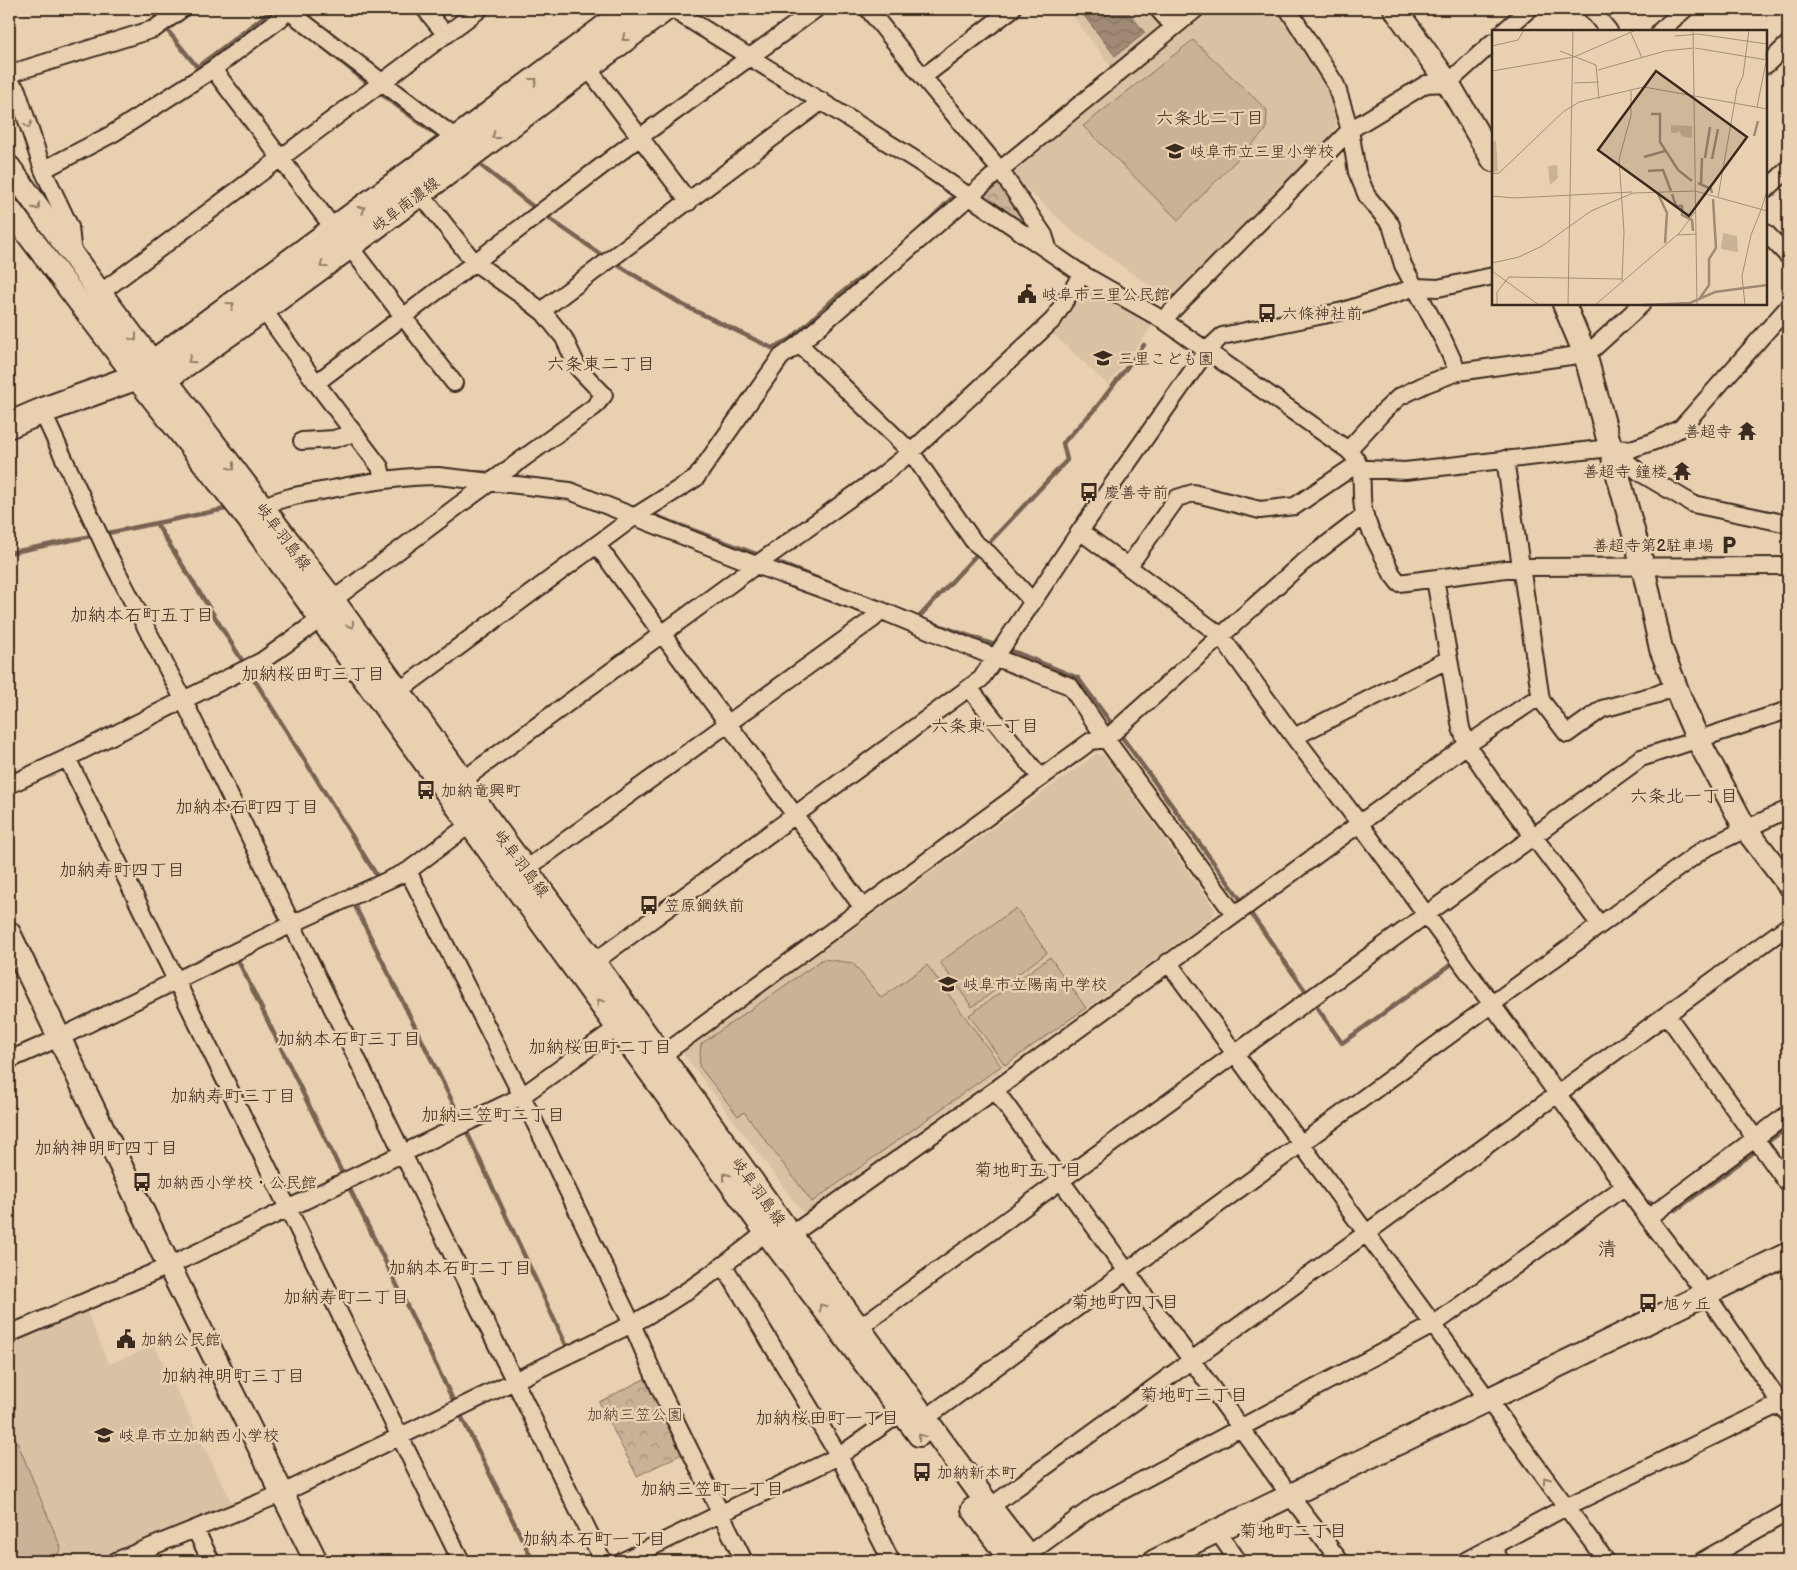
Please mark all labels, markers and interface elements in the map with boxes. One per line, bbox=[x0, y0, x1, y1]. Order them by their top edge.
inset map bbox=[1492, 30, 1767, 305]
one-way arrow bbox=[621, 32, 631, 41]
one-way arrow bbox=[528, 78, 538, 87]
district label: 六条北二丁目 bbox=[1156, 108, 1264, 129]
one-way arrow bbox=[22, 120, 32, 128]
one-way arrow bbox=[491, 130, 501, 139]
school or university icon: 岐阜市立三里小学校 bbox=[1164, 140, 1186, 162]
place label: 岐阜市立三里小学校 bbox=[1190, 143, 1334, 162]
street label: 岐阜南濃線 bbox=[368, 174, 444, 237]
one-way arrow bbox=[31, 201, 40, 211]
one-way arrow bbox=[356, 206, 366, 215]
one-way arrow bbox=[319, 259, 329, 268]
public building icon: 岐阜市三里公民館 bbox=[1016, 283, 1038, 305]
place label: 岐阜市三里公民館 bbox=[1042, 286, 1170, 305]
one-way arrow bbox=[225, 302, 235, 311]
bus stop icon: 六條神社前 bbox=[1256, 302, 1278, 324]
place label: 六條神社前 bbox=[1282, 305, 1362, 324]
one-way arrow bbox=[128, 332, 136, 341]
school or university icon: 三里こども園 bbox=[1092, 347, 1114, 369]
place label: 三里こども園 bbox=[1118, 350, 1214, 369]
one-way arrow bbox=[187, 354, 197, 363]
district label: 六条東二丁目 bbox=[547, 354, 655, 375]
temple icon: 善超寺 bbox=[1736, 420, 1758, 442]
place label: 善超寺 bbox=[1684, 423, 1732, 442]
temple icon: 善超寺 鐘楼 bbox=[1671, 460, 1693, 482]
one-way arrow bbox=[226, 461, 234, 470]
place label: 善超寺 鐘楼 bbox=[1583, 463, 1667, 482]
bus stop icon: 慶善寺前 bbox=[1078, 481, 1100, 503]
place label: 慶善寺前 bbox=[1104, 484, 1168, 503]
street label: 岐阜羽島線 bbox=[251, 499, 314, 575]
parking icon: 善超寺第2駐車場 bbox=[1718, 534, 1740, 556]
place label: 善超寺第2駐車場 bbox=[1593, 537, 1714, 556]
district label: 加納本石町五丁目 bbox=[70, 605, 214, 626]
one-way arrow bbox=[345, 619, 354, 629]
district label: 加納桜田町三丁目 bbox=[241, 664, 385, 685]
district label: 六条東一丁目 bbox=[931, 716, 1039, 737]
bus stop icon: 加納竜興町 bbox=[415, 779, 437, 801]
place label: 加納竜興町 bbox=[441, 782, 521, 801]
district label: 六条北一丁目 bbox=[1630, 786, 1738, 807]
district label: 加納本石町四丁目 bbox=[175, 797, 319, 818]
street label: 岐阜羽島線 bbox=[489, 826, 552, 902]
district label: 加納寿町四丁目 bbox=[59, 860, 185, 881]
bus stop icon: 笠原鋼鉄前 bbox=[638, 894, 660, 916]
place label: 笠原鋼鉄前 bbox=[664, 897, 744, 916]
school or university icon: 岐阜市立陽南中学校 bbox=[937, 973, 959, 995]
place label: 岐阜市立陽南中学校 bbox=[963, 976, 1107, 995]
one-way arrow bbox=[597, 998, 606, 1008]
district label: 加納本石町三丁目 bbox=[277, 1029, 421, 1050]
district label: 加納桜田町二丁目 bbox=[528, 1037, 672, 1058]
district label: 加納寿町三丁目 bbox=[170, 1086, 296, 1107]
district label: 加納三笠町二丁目 bbox=[421, 1105, 565, 1126]
district label: 加納神明町四丁目 bbox=[34, 1138, 178, 1159]
street label: 岐阜羽島線 bbox=[727, 1154, 789, 1230]
district label: 菊地町五丁目 bbox=[974, 1160, 1082, 1181]
bus stop icon: 加納西小学校・公民館 bbox=[131, 1171, 153, 1193]
one-way arrow bbox=[723, 1172, 732, 1182]
place label: 加納西小学校・公民館 bbox=[157, 1174, 317, 1193]
district label: 清 bbox=[1597, 1238, 1617, 1261]
district label: 加納本石町二丁目 bbox=[388, 1258, 532, 1279]
district label: 加納寿町二丁目 bbox=[283, 1287, 409, 1308]
district label: 菊地町四丁目 bbox=[1071, 1292, 1179, 1313]
bus stop icon: 旭ヶ丘 bbox=[1637, 1292, 1659, 1314]
place label: 旭ヶ丘 bbox=[1663, 1295, 1711, 1314]
one-way arrow bbox=[819, 1303, 828, 1313]
public building icon: 加納公民館 bbox=[115, 1328, 137, 1350]
place label: 加納公民館 bbox=[141, 1331, 221, 1350]
district label: 加納神明町三丁目 bbox=[161, 1366, 305, 1387]
district label: 菊地町三丁目 bbox=[1140, 1385, 1248, 1406]
park label: 加納三笠公園 bbox=[587, 1406, 683, 1425]
district label: 加納桜田町一丁目 bbox=[755, 1408, 899, 1429]
school or university icon: 岐阜市立加納西小学校 bbox=[93, 1424, 115, 1446]
place label: 岐阜市立加納西小学校 bbox=[119, 1427, 279, 1446]
one-way arrow bbox=[918, 1434, 926, 1443]
bus stop icon: 加納新本町 bbox=[911, 1461, 933, 1483]
place label: 加納新本町 bbox=[937, 1464, 1017, 1483]
one-way arrow bbox=[1543, 1476, 1552, 1486]
district label: 加納三笠町一丁目 bbox=[640, 1479, 784, 1500]
district label: 菊地町二丁目 bbox=[1239, 1521, 1347, 1542]
district label: 加納本石町一丁目 bbox=[522, 1529, 666, 1550]

